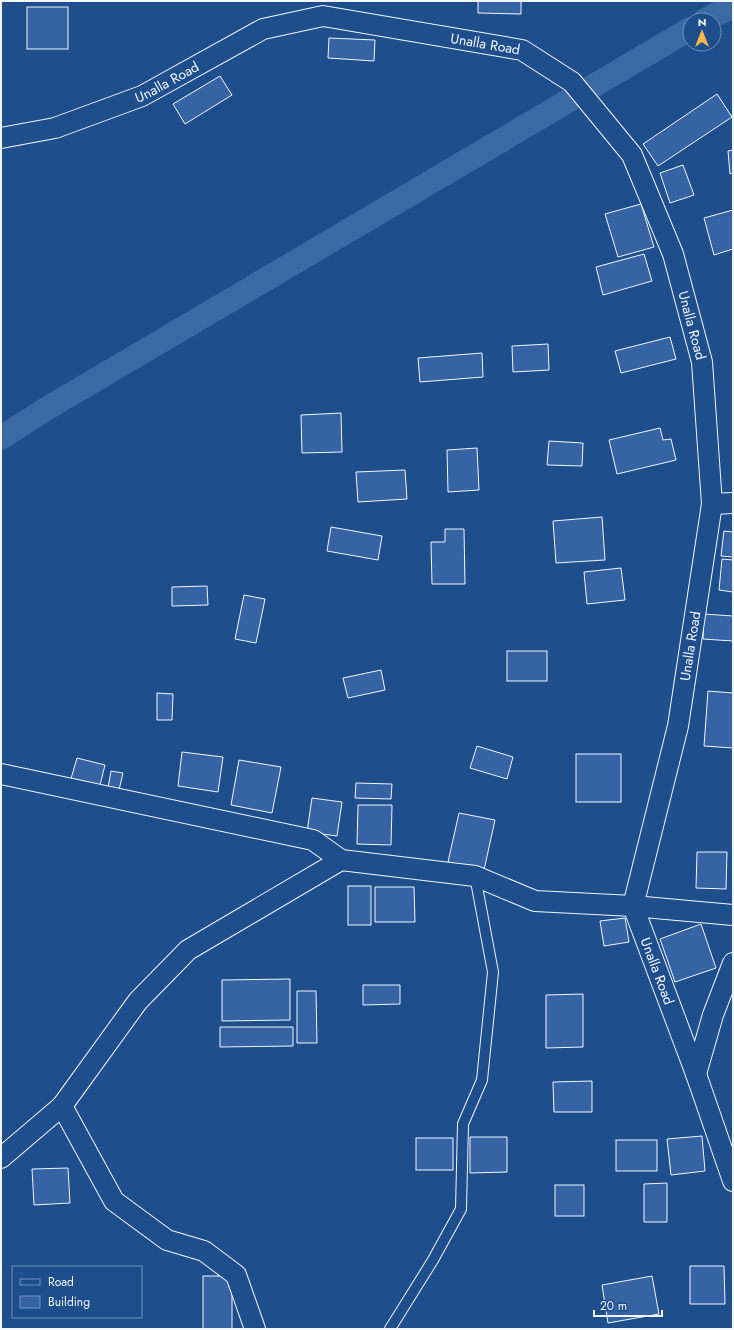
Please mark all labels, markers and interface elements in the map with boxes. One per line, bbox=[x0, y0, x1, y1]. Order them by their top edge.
north arrow bbox=[682, 12, 722, 52]
text: N bbox=[698, 14, 706, 30]
street label: Unalla Road bbox=[449, 28, 522, 60]
street label: Unalla Road bbox=[132, 56, 203, 108]
street label: Unalla Road bbox=[673, 289, 711, 362]
street label: Unalla Road bbox=[675, 610, 705, 682]
street label: Unalla Road bbox=[636, 935, 679, 1008]
legend bbox=[12, 1266, 142, 1318]
text: Road bbox=[48, 1273, 74, 1291]
scale bar bbox=[594, 1292, 662, 1318]
text: Building bbox=[48, 1293, 90, 1311]
text: 20 m bbox=[600, 1297, 627, 1315]

